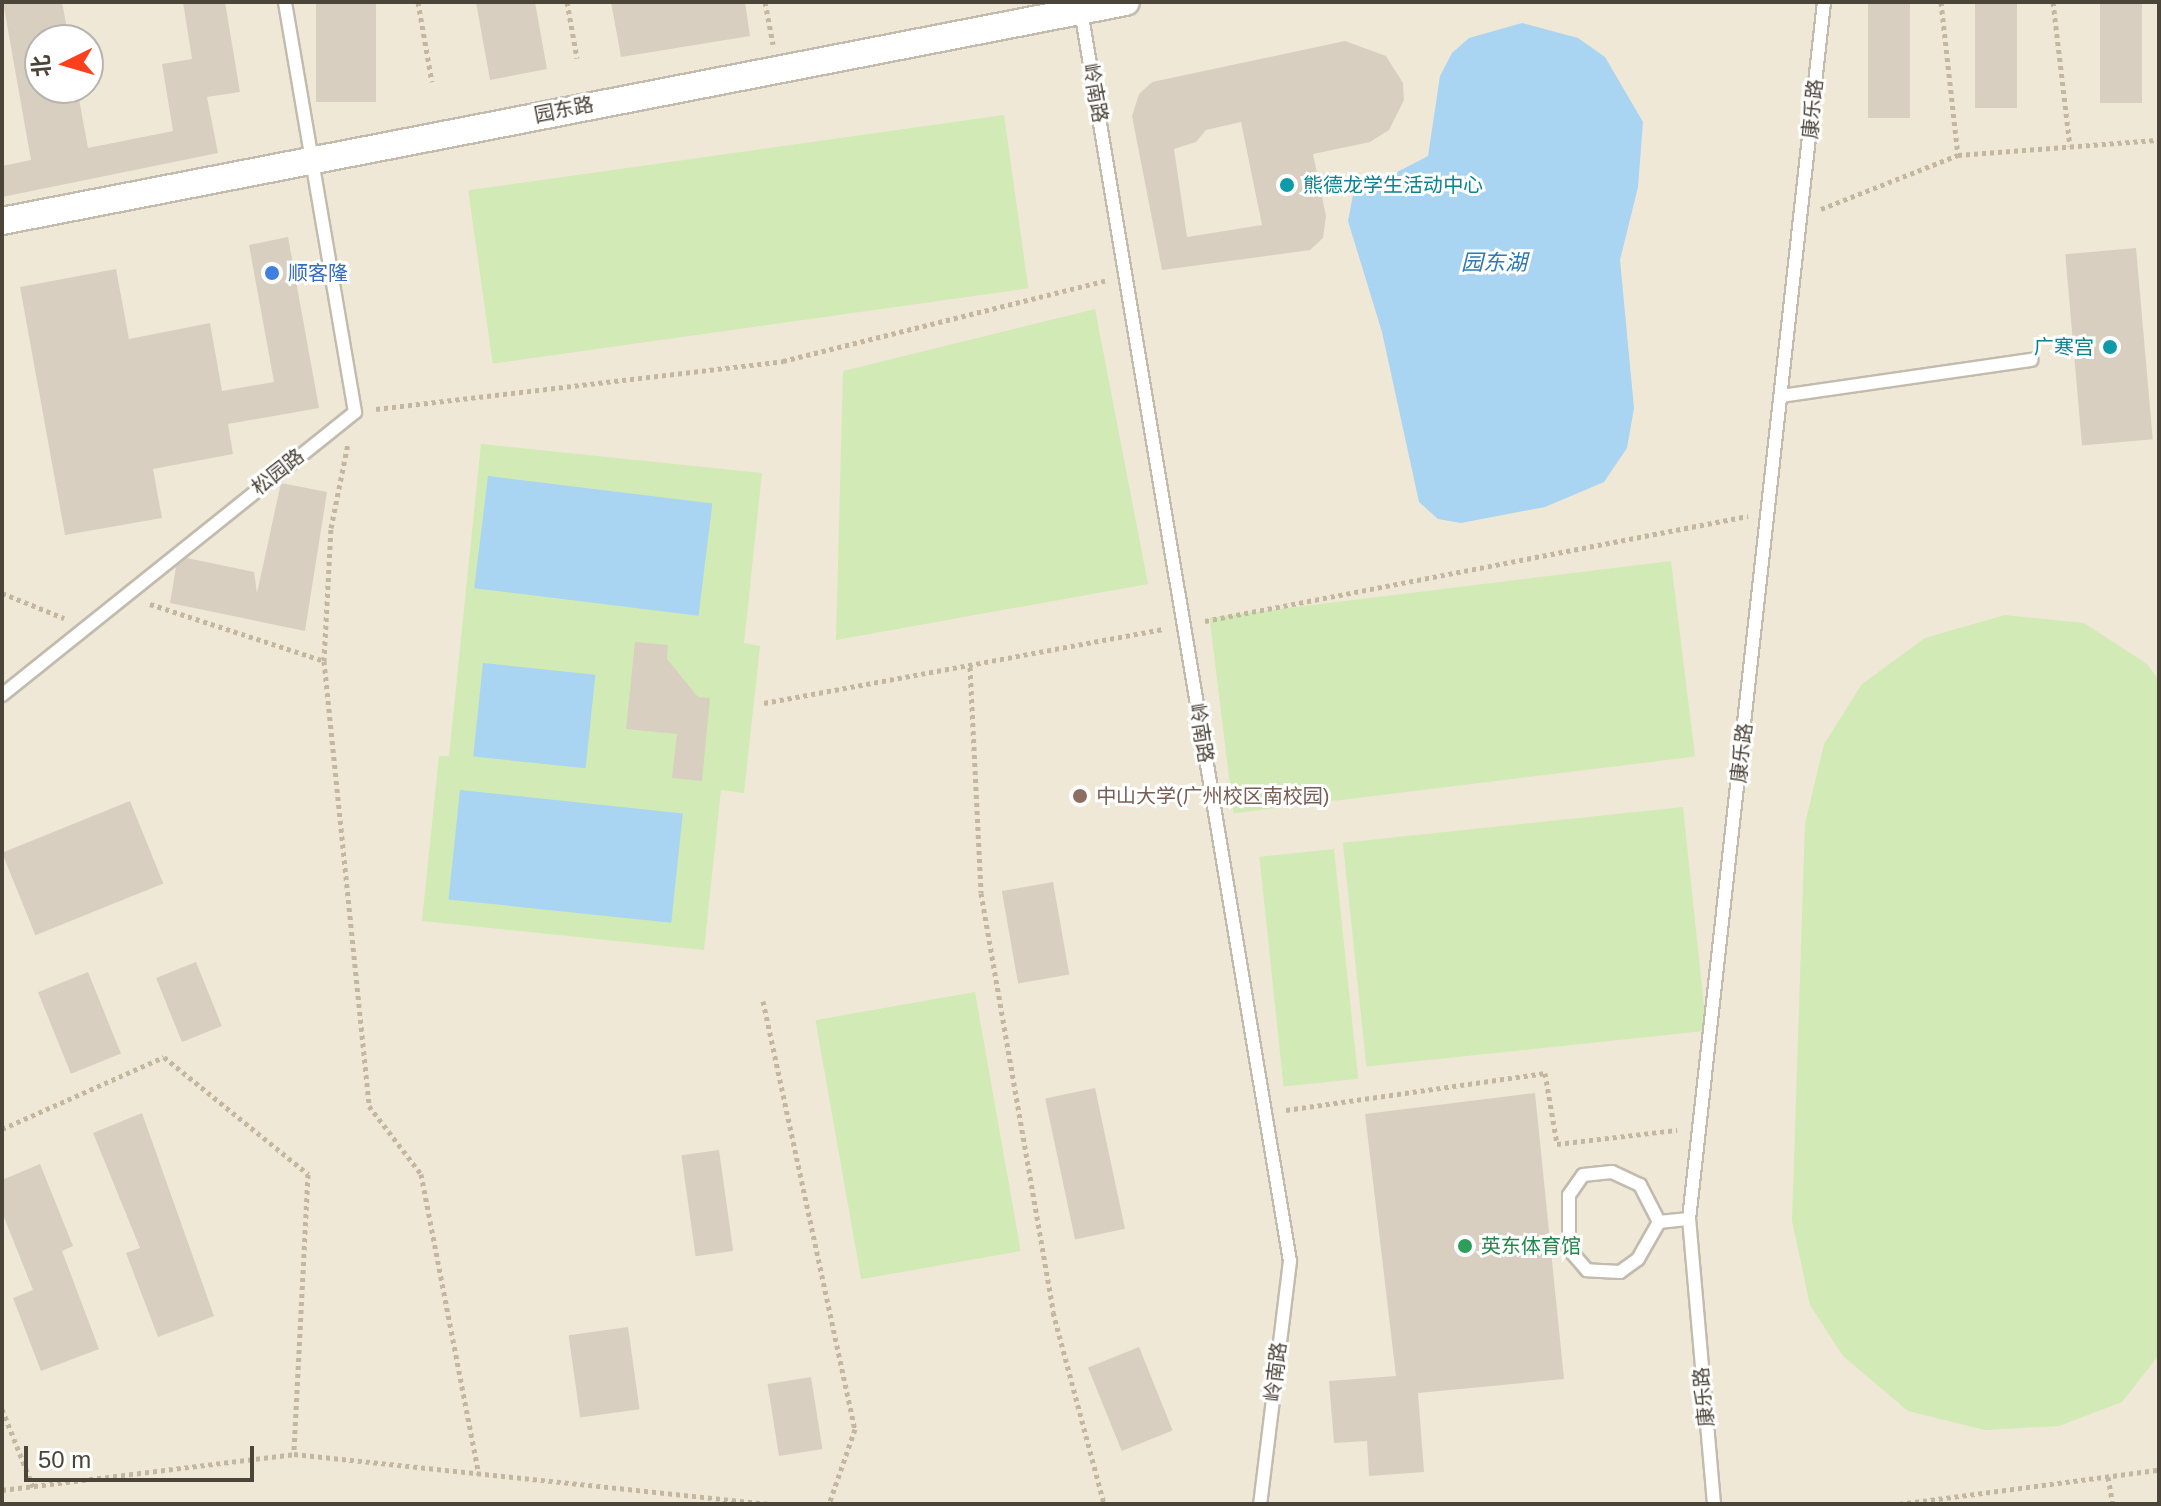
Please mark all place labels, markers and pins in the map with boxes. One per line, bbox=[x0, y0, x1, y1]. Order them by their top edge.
place label: 熊德龙学生活动中心 bbox=[1303, 173, 1483, 197]
marker: 熊德龙学生活动中心 bbox=[1278, 176, 1296, 194]
place label: 顺客隆 bbox=[288, 261, 348, 285]
marker: 顺客隆 bbox=[263, 264, 281, 282]
place label: 广寒宫 bbox=[2034, 335, 2094, 359]
marker: 广寒宫 bbox=[2101, 338, 2119, 356]
place label: 中山大学(广州校区南校园) bbox=[1096, 784, 1329, 808]
marker: 中山大学(广州校区南校园) bbox=[1071, 787, 1089, 805]
place label: 英东体育馆 bbox=[1481, 1234, 1581, 1258]
marker: 英东体育馆 bbox=[1456, 1237, 1474, 1255]

